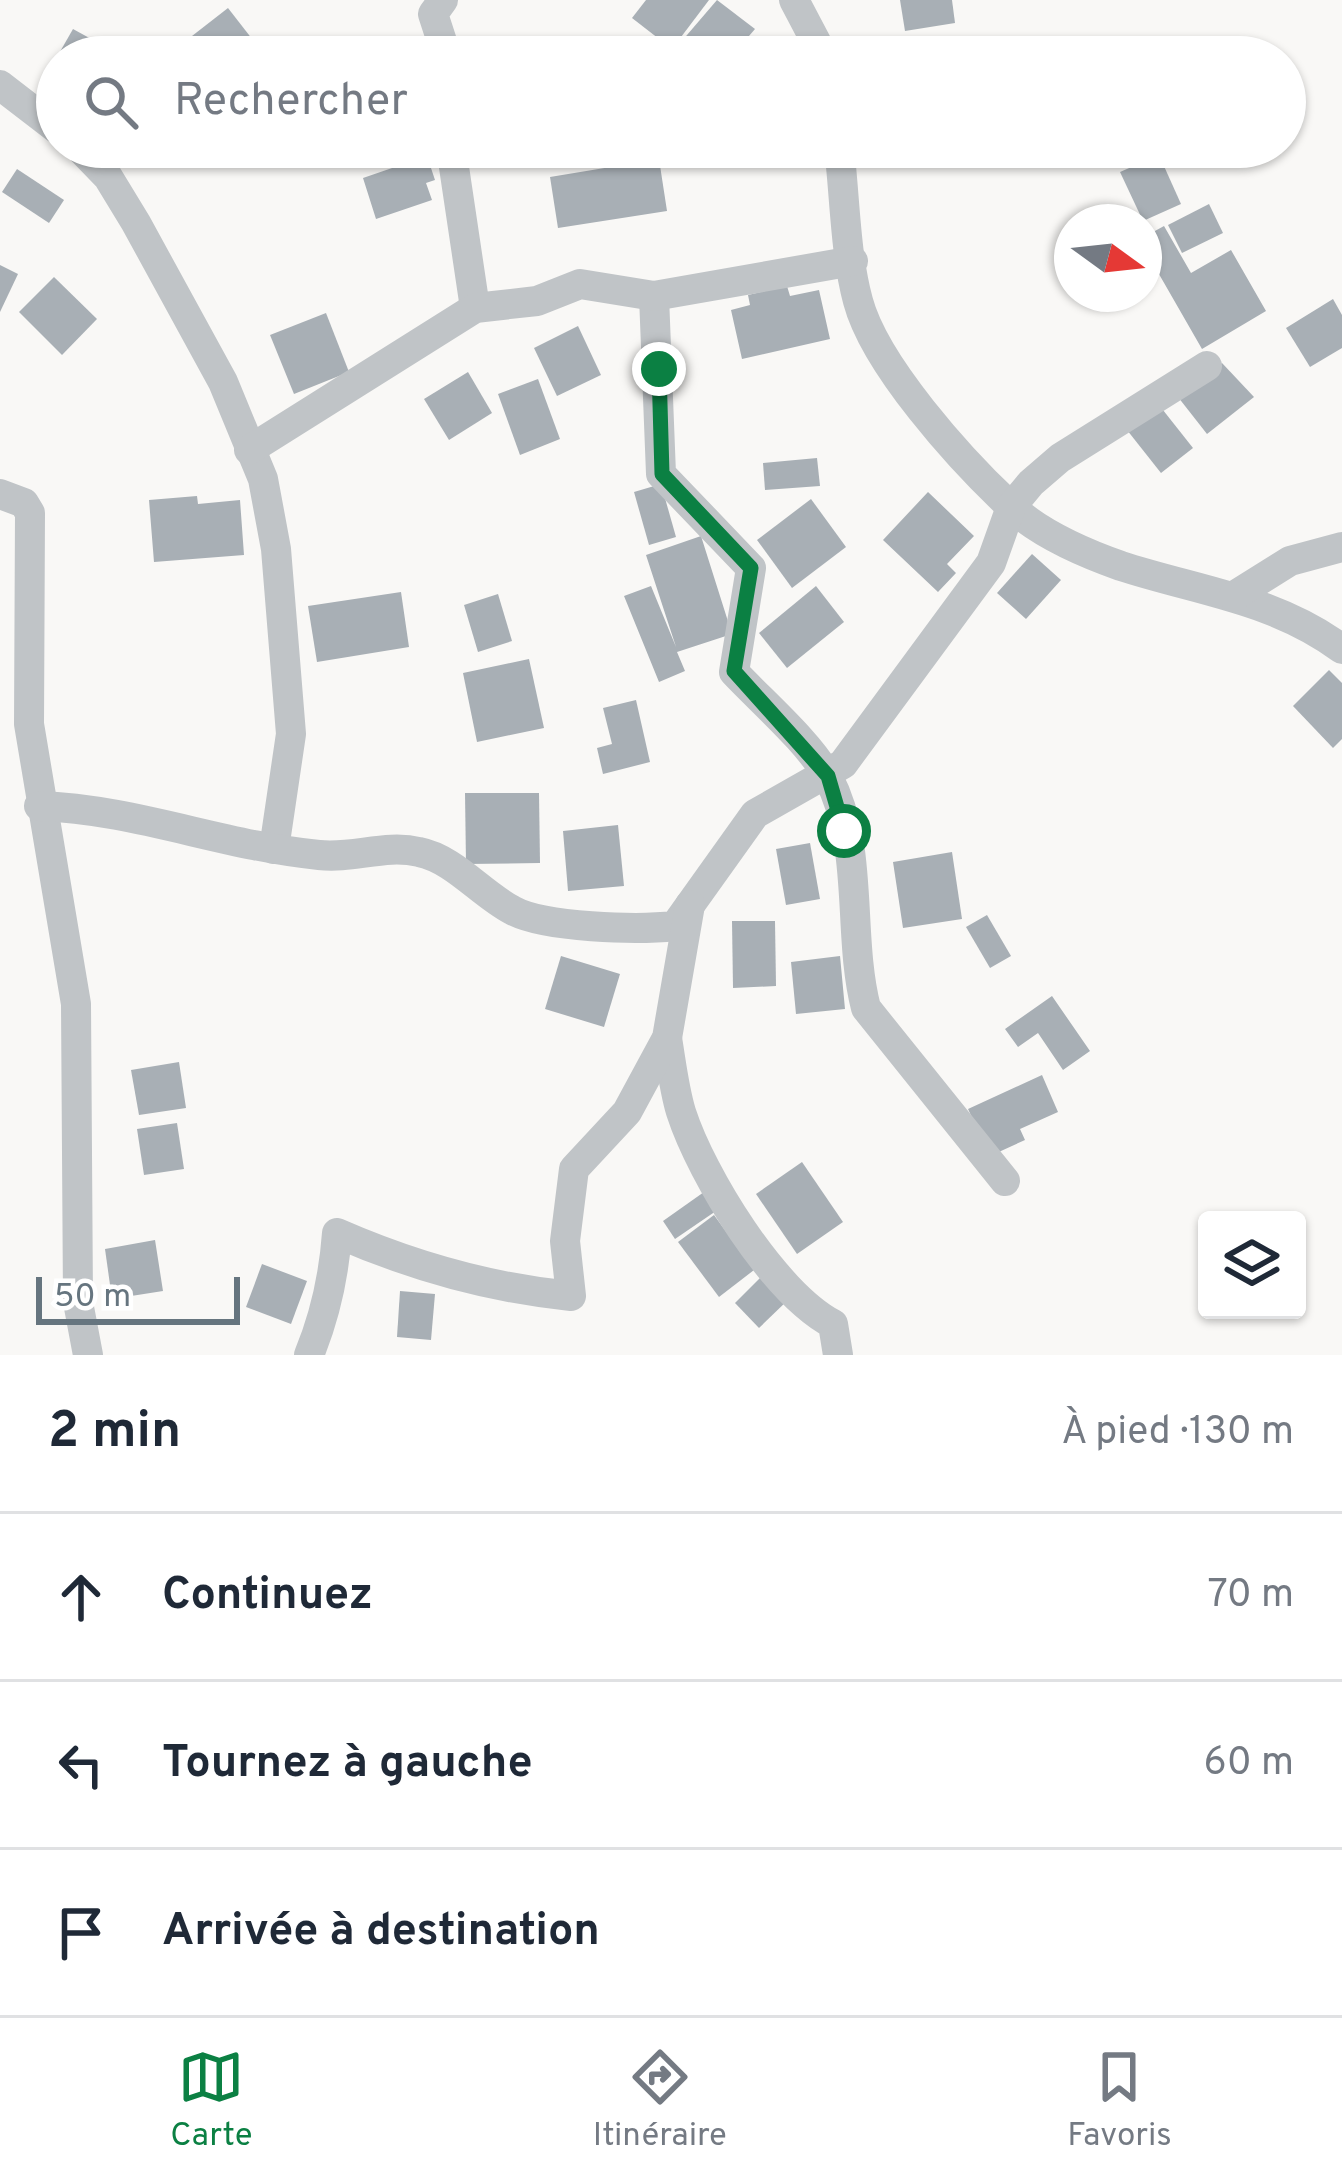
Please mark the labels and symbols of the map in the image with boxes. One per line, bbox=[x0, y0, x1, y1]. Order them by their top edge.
north arrow bbox=[1054, 204, 1162, 312]
route end bbox=[632, 342, 686, 396]
route start bbox=[817, 804, 871, 858]
scale bar bbox=[36, 1271, 240, 1324]

